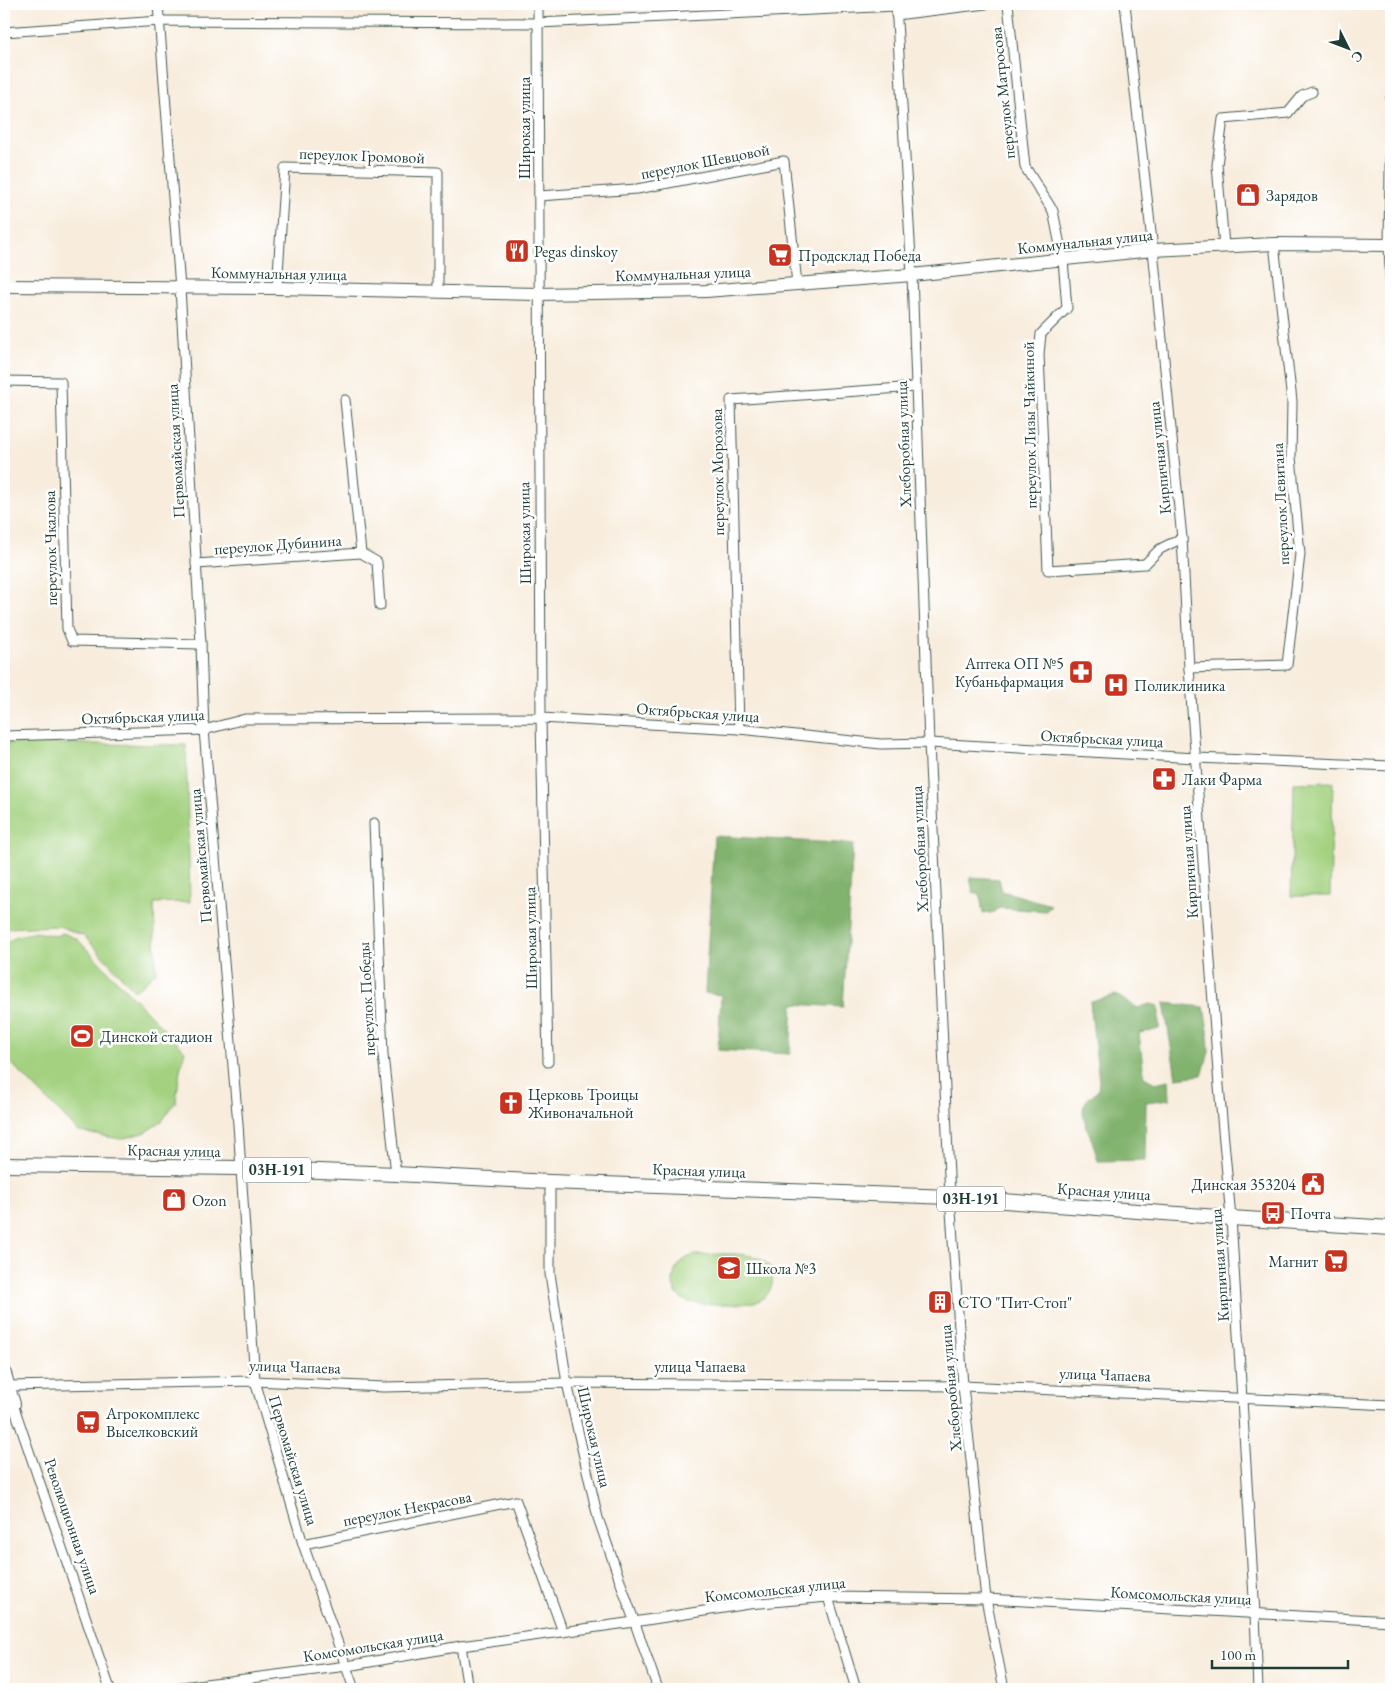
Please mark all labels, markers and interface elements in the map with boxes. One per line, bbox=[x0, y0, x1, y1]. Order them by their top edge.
north arrow bbox=[1322, 22, 1372, 72]
street label: переулок Матросова bbox=[985, 25, 1020, 160]
text: С bbox=[1348, 47, 1368, 66]
street label: Широкая улица bbox=[514, 76, 535, 179]
street label: переулок Шевцовой bbox=[639, 139, 772, 184]
street label: переулок Громовой bbox=[299, 143, 426, 168]
shop icon: Зарядов bbox=[1235, 182, 1261, 208]
place label: Зарядов bbox=[1266, 185, 1318, 206]
street label: Коммунальная улица bbox=[1016, 224, 1154, 259]
restaurant icon: Pegas dinskoy bbox=[504, 238, 530, 264]
place label: Pegas dinskoy bbox=[534, 241, 619, 262]
supermarket icon: Продсклад Победа bbox=[767, 242, 793, 268]
place label: Продсклад Победа bbox=[798, 245, 922, 266]
street label: Коммунальная улица bbox=[615, 261, 752, 286]
street label: Коммунальная улица bbox=[211, 262, 348, 285]
street label: переулок Лизы Чайкиной bbox=[1018, 341, 1041, 509]
street label: Хлеборобная улица bbox=[891, 380, 916, 509]
street label: Первомайская улица bbox=[161, 382, 190, 519]
street label: Кирпичная улица bbox=[1143, 400, 1176, 515]
street label: переулок Морозова bbox=[706, 408, 729, 536]
street label: переулок Левитана bbox=[1267, 442, 1294, 566]
street label: Широкая улица bbox=[513, 481, 536, 585]
street label: переулок Чкалова bbox=[39, 490, 62, 606]
street label: переулок Дубинина bbox=[214, 530, 343, 559]
place label: Аптека ОП №5 Кубаньфармация bbox=[955, 653, 1064, 692]
pharmacy icon: Аптека ОП №5 Кубаньфармация bbox=[1068, 659, 1094, 685]
hospital icon: Поликлиника bbox=[1103, 672, 1129, 698]
place label: Поликлиника bbox=[1134, 675, 1226, 696]
street label: Октябрьская улица bbox=[636, 698, 761, 727]
street label: Октябрьская улица bbox=[81, 704, 206, 729]
street label: Октябрьская улица bbox=[1040, 725, 1165, 752]
pharmacy icon: Лаки Фарма bbox=[1151, 766, 1177, 792]
place label: Лаки Фарма bbox=[1182, 769, 1263, 790]
street label: Хлеборобная улица bbox=[906, 784, 933, 914]
street label: Первомайская улица bbox=[184, 787, 217, 924]
street label: Кирпичная улица bbox=[1174, 804, 1203, 919]
street label: Широкая улица bbox=[519, 886, 542, 990]
street label: переулок Победы bbox=[353, 941, 380, 1056]
sports icon: Динской стадион bbox=[69, 1023, 95, 1049]
place label: Динской стадион bbox=[100, 1026, 213, 1047]
place label: Церковь Троицы Живоначальной bbox=[527, 1084, 639, 1123]
church icon: Церковь Троицы Живоначальной bbox=[498, 1090, 524, 1116]
street label: Красная улица bbox=[127, 1139, 222, 1162]
road number: 03Н-191 bbox=[243, 1158, 311, 1182]
street label: Красная улица bbox=[652, 1158, 747, 1183]
public building icon: Динская 353204 bbox=[1300, 1171, 1326, 1197]
place label: Динская 353204 bbox=[1191, 1174, 1296, 1195]
street label: Красная улица bbox=[1057, 1178, 1152, 1205]
road number: 03Н-191 bbox=[937, 1186, 1005, 1212]
shop icon: Ozon bbox=[161, 1187, 187, 1213]
place label: Ozon bbox=[192, 1190, 227, 1211]
bus stop icon: Почта bbox=[1260, 1200, 1286, 1226]
place label: Почта bbox=[1290, 1203, 1332, 1224]
street label: Кирпичная улица bbox=[1205, 1207, 1234, 1322]
supermarket icon: Магнит bbox=[1323, 1248, 1349, 1274]
place label: Магнит bbox=[1269, 1251, 1318, 1272]
school or university icon: Школа №3 bbox=[716, 1255, 742, 1281]
place label: Школа №3 bbox=[746, 1258, 817, 1279]
building icon: СТО "Пит-Стоп" bbox=[927, 1289, 953, 1315]
place label: СТО "Пит-Стоп" bbox=[958, 1292, 1072, 1313]
street label: Хлеборобная улица bbox=[934, 1323, 967, 1453]
street label: улица Чапаева bbox=[249, 1354, 342, 1379]
street label: улица Чапаева bbox=[654, 1356, 746, 1377]
street label: улица Чапаева bbox=[1059, 1362, 1152, 1387]
street label: Широкая улица bbox=[573, 1385, 616, 1490]
street label: Первомайская улица bbox=[264, 1393, 323, 1528]
place label: Агрокомплекс Выселковский bbox=[105, 1403, 200, 1442]
supermarket icon: Агрокомплекс Выселковский bbox=[75, 1409, 101, 1435]
street label: Революционная улица bbox=[39, 1456, 106, 1597]
street label: переулок Некрасова bbox=[341, 1486, 474, 1531]
street label: Комсомольская улица bbox=[704, 1572, 847, 1607]
street label: Комсомольская улица bbox=[1110, 1581, 1253, 1610]
street label: Комсомольская улица bbox=[302, 1624, 445, 1667]
scale bar bbox=[1212, 1638, 1349, 1670]
text: 100 m bbox=[1220, 1645, 1257, 1664]

